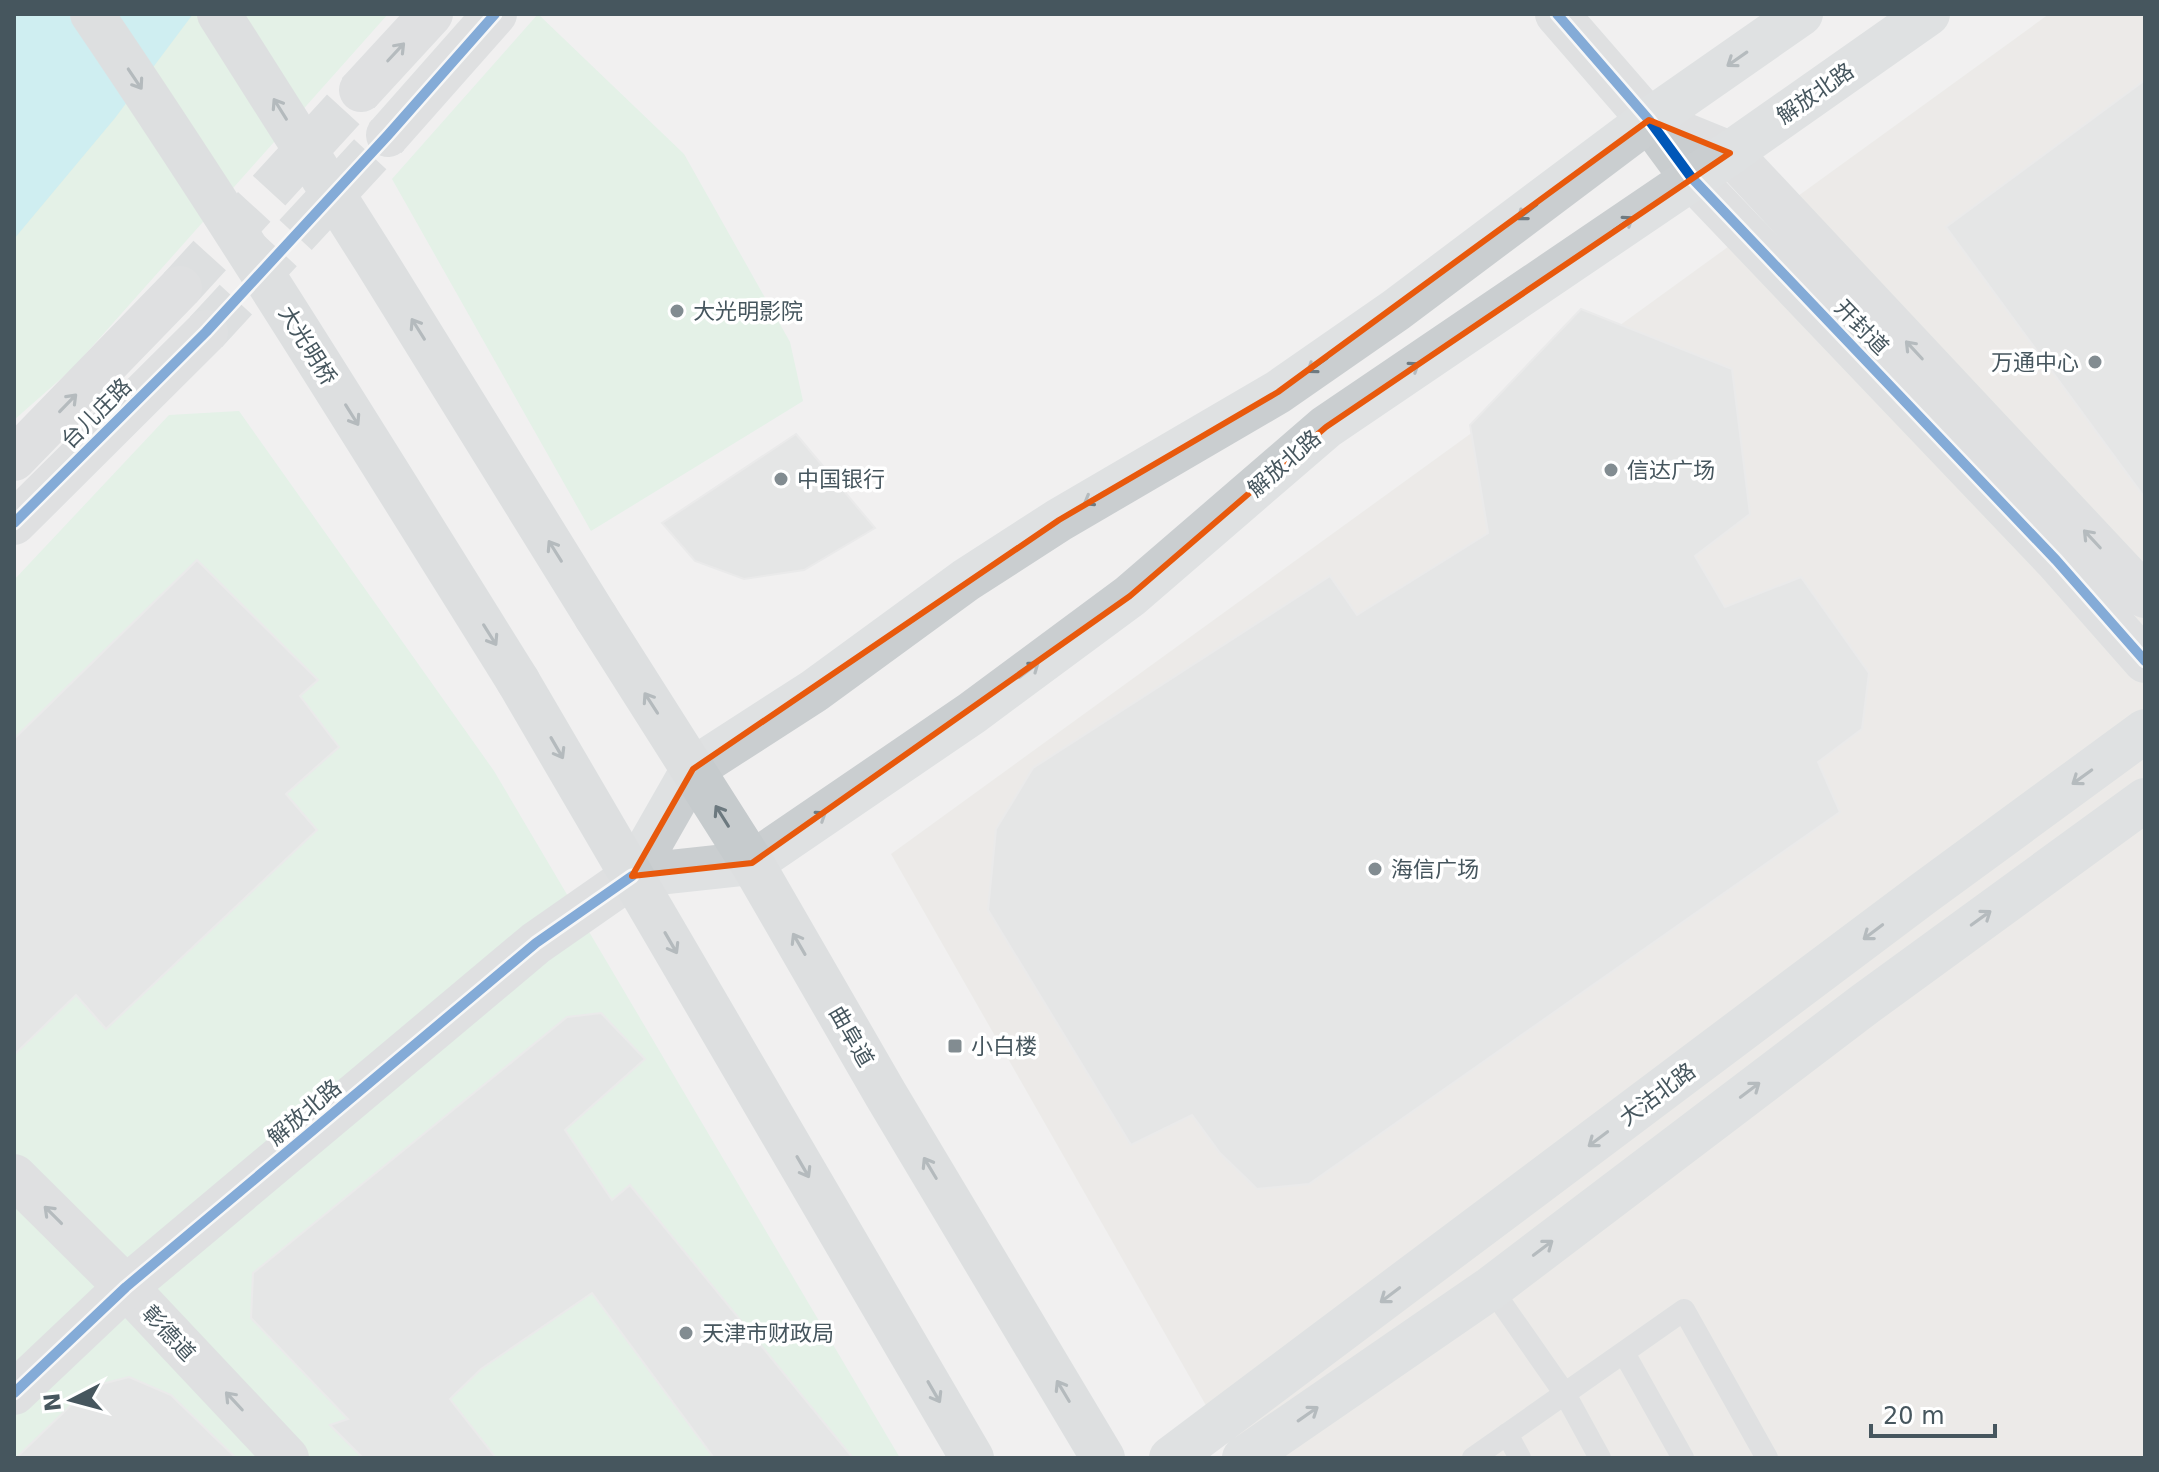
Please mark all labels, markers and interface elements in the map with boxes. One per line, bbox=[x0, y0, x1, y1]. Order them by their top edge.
one-way arrow bbox=[387, 42, 406, 62]
one-way arrow bbox=[1727, 51, 1749, 67]
street label: 解放北路 bbox=[1772, 58, 1859, 129]
one-way arrow bbox=[127, 67, 144, 89]
one-way arrow bbox=[271, 98, 287, 121]
one-way arrow bbox=[1517, 203, 1538, 220]
one-way arrow bbox=[1612, 216, 1634, 232]
street label: 开封道 bbox=[1830, 295, 1894, 360]
place label: 大光明影院 bbox=[693, 299, 803, 324]
street label: 大光明桥 bbox=[274, 301, 341, 389]
marker: 大光明影院 bbox=[668, 302, 686, 320]
one-way arrow bbox=[410, 319, 426, 341]
one-way arrow bbox=[1906, 340, 1924, 360]
place label: 万通中心 bbox=[1991, 350, 2079, 375]
marker: 万通中心 bbox=[2086, 353, 2104, 371]
one-way arrow bbox=[1307, 357, 1329, 373]
one-way arrow bbox=[1397, 362, 1419, 378]
street label: 台儿庄路 bbox=[56, 373, 136, 453]
one-way arrow bbox=[59, 393, 78, 413]
one-way arrow bbox=[344, 403, 360, 426]
street label: 解放北路 bbox=[1243, 425, 1326, 502]
place label: 信达广场 bbox=[1627, 458, 1715, 483]
marker: 信达广场 bbox=[1602, 461, 1620, 479]
place label: 中国银行 bbox=[797, 467, 885, 492]
marker: 中国银行 bbox=[772, 470, 790, 488]
one-way arrow bbox=[1083, 491, 1106, 507]
one-way arrow bbox=[2083, 530, 2101, 550]
one-way arrow bbox=[546, 540, 562, 563]
one-way arrow bbox=[482, 623, 498, 646]
one-way arrow bbox=[1018, 662, 1040, 679]
one-way arrow bbox=[642, 693, 659, 715]
one-way arrow bbox=[549, 736, 565, 759]
one-way arrow bbox=[2072, 769, 2093, 786]
one-way arrow bbox=[714, 805, 730, 828]
one-way arrow bbox=[805, 811, 827, 827]
place label: 海信广场 bbox=[1391, 857, 1479, 882]
marker: 海信广场 bbox=[1366, 860, 1384, 878]
one-way arrow bbox=[1970, 910, 1992, 927]
one-way arrow bbox=[1863, 923, 1884, 940]
one-way arrow bbox=[663, 931, 679, 954]
one-way arrow bbox=[791, 932, 806, 956]
street label: 曲阜道 bbox=[824, 1001, 879, 1071]
place label: 小白楼 bbox=[971, 1034, 1037, 1059]
marker: 小白楼 bbox=[946, 1037, 964, 1055]
street label: 大沽北路 bbox=[1615, 1058, 1700, 1131]
street label: 解放北路 bbox=[263, 1075, 346, 1150]
one-way arrow bbox=[1739, 1082, 1761, 1099]
one-way arrow bbox=[1588, 1130, 1609, 1147]
one-way arrow bbox=[795, 1156, 811, 1179]
one-way arrow bbox=[922, 1157, 938, 1180]
one-way arrow bbox=[43, 1205, 63, 1224]
one-way arrow bbox=[1532, 1239, 1554, 1256]
one-way arrow bbox=[1380, 1287, 1401, 1304]
street label: 彰德道 bbox=[137, 1301, 200, 1366]
place label: 天津市财政局 bbox=[702, 1321, 834, 1346]
marker: 天津市财政局 bbox=[677, 1324, 695, 1342]
north arrow bbox=[32, 1360, 112, 1440]
one-way arrow bbox=[926, 1380, 942, 1403]
one-way arrow bbox=[1055, 1380, 1071, 1403]
scale bar bbox=[1871, 1388, 1995, 1438]
one-way arrow bbox=[224, 1391, 243, 1411]
text: N bbox=[39, 1392, 66, 1413]
text: 20 m bbox=[1883, 1402, 1945, 1430]
one-way arrow bbox=[1297, 1406, 1319, 1422]

